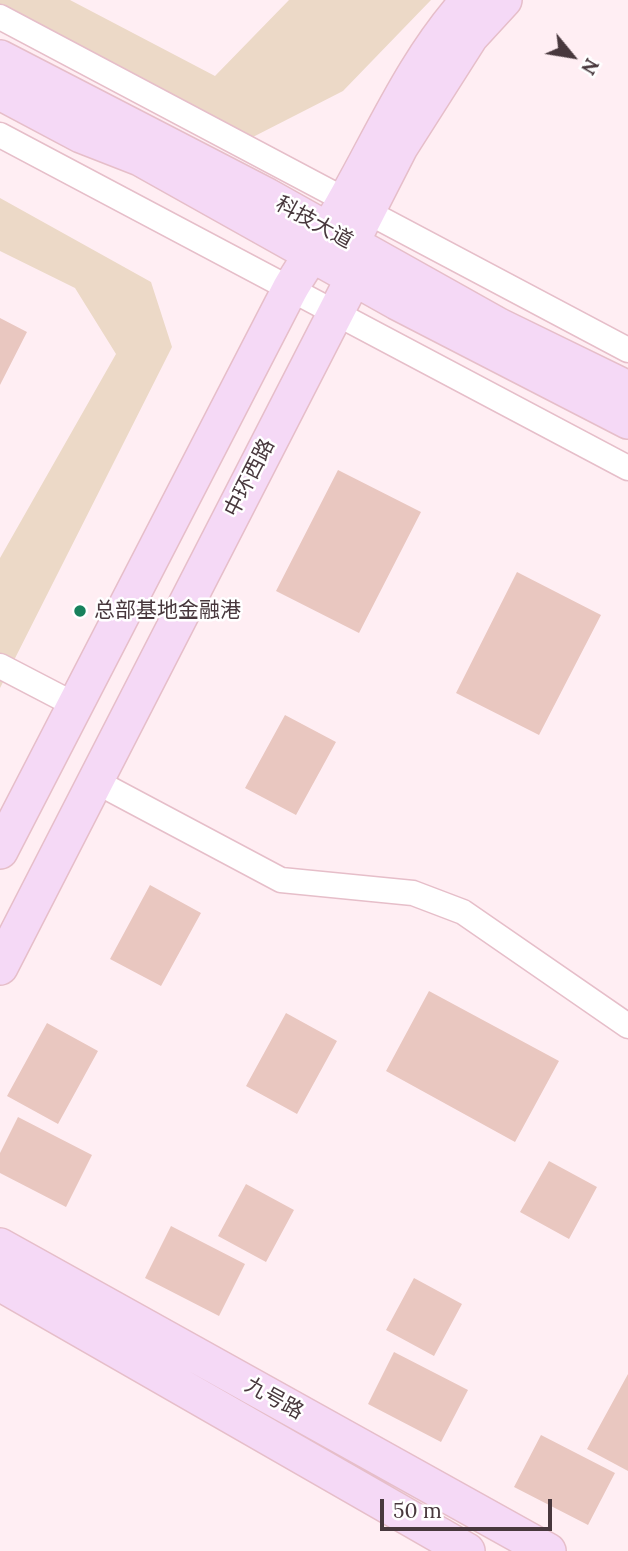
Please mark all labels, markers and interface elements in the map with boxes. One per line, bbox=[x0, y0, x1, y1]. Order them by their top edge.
north arrow bbox=[537, 21, 607, 91]
text: N bbox=[576, 54, 604, 79]
street label: 科技大道 bbox=[271, 192, 357, 254]
street label: 中环西路 bbox=[220, 435, 280, 521]
place label: 总部基地金融港 bbox=[94, 598, 241, 624]
marker: 总部基地金融港 bbox=[72, 603, 88, 619]
street label: 九号路 bbox=[240, 1373, 308, 1425]
scale bar bbox=[383, 1484, 554, 1528]
text: 50 m bbox=[393, 1497, 442, 1524]

